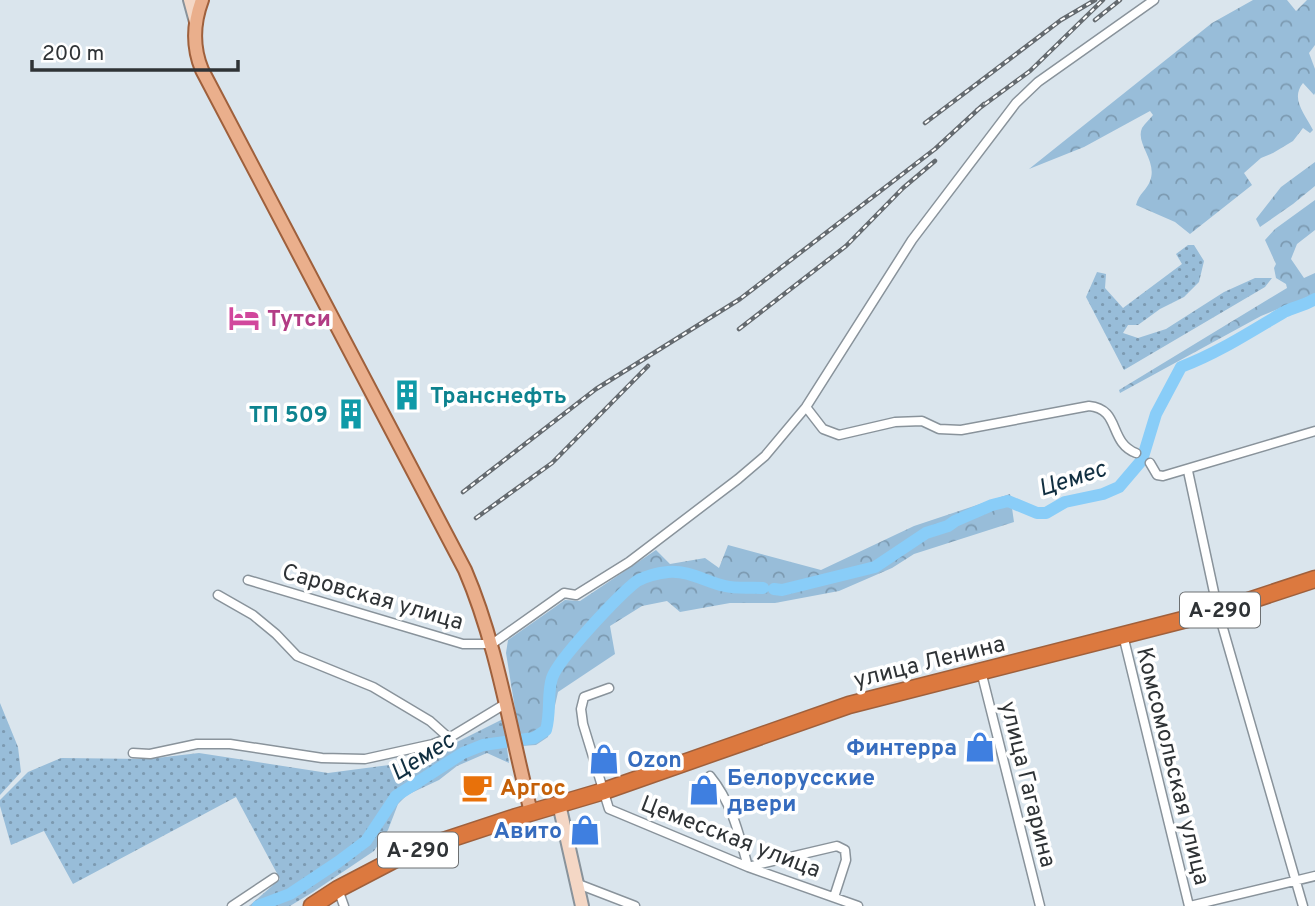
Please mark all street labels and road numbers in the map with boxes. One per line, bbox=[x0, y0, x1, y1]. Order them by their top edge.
street label: Саровская улица bbox=[278, 559, 466, 638]
road number: А-290 bbox=[1180, 592, 1260, 628]
street label: улица Ленина bbox=[851, 631, 1008, 696]
street label: Комсомольская улица bbox=[1128, 645, 1215, 888]
street label: улица Гагарина bbox=[992, 699, 1061, 871]
street label: Цемесская улица bbox=[636, 791, 824, 886]
road number: А-290 bbox=[378, 832, 458, 868]

